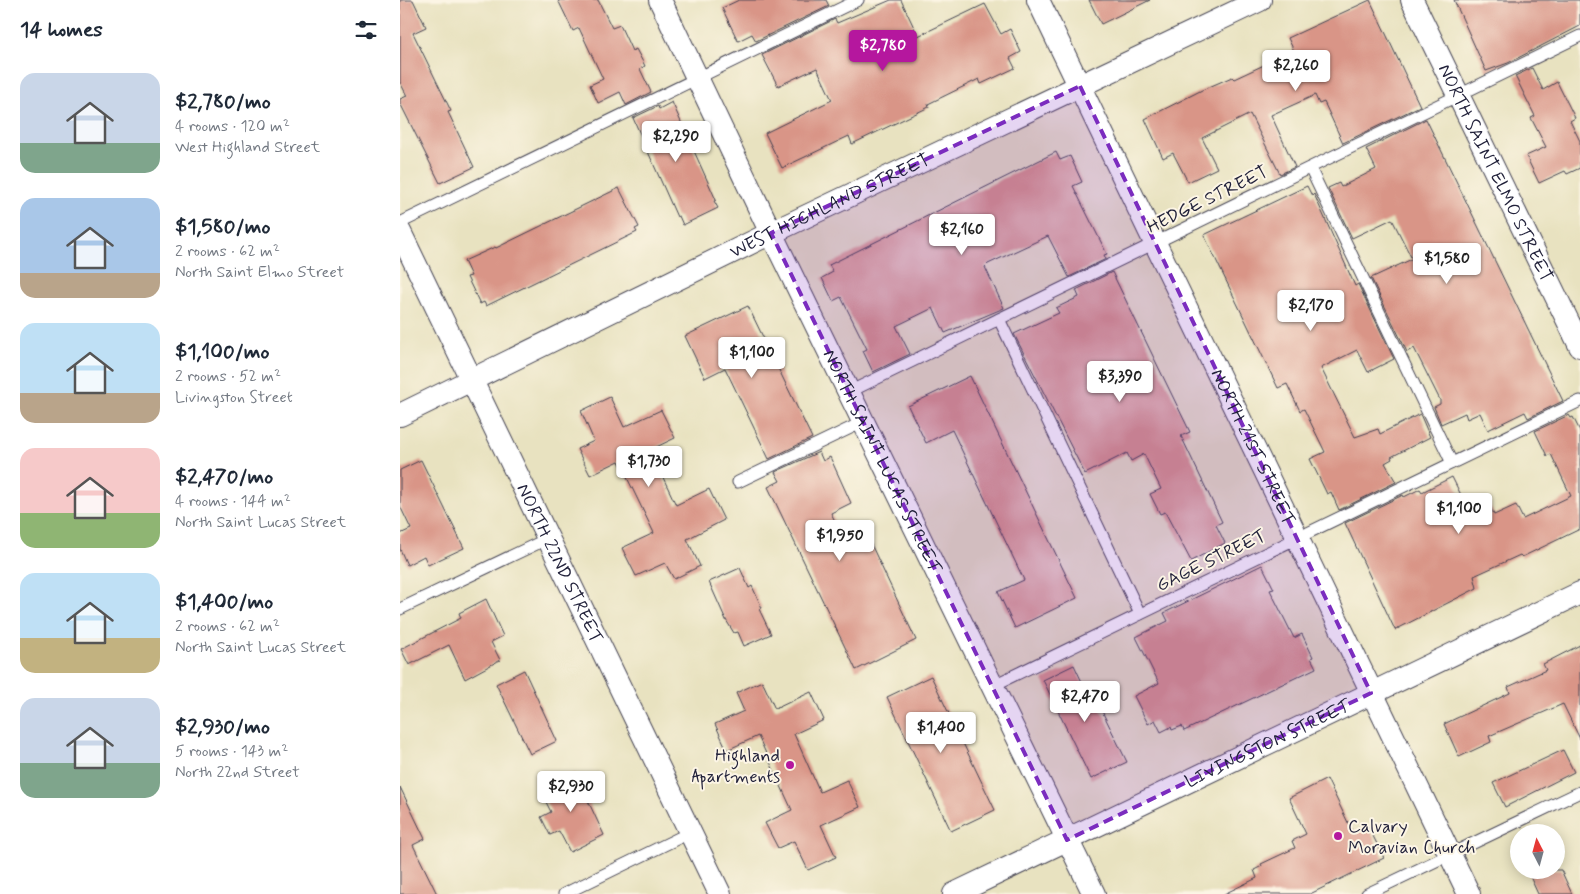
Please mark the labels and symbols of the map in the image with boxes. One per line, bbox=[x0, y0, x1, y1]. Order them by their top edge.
pin: $2,780 bbox=[842, 30, 924, 72]
pin: $2,260 bbox=[1255, 49, 1337, 92]
street label: NORTH SAINT ELMO STREET bbox=[1432, 60, 1558, 286]
pin: $2,290 bbox=[635, 120, 717, 163]
street label: WEST HIGHLAND STREET bbox=[726, 148, 934, 264]
street label: HEDGE STREET bbox=[1143, 160, 1272, 240]
pin: $2,160 bbox=[921, 214, 1003, 256]
pin: $1,580 bbox=[1406, 242, 1488, 285]
pin: $2,170 bbox=[1270, 290, 1352, 332]
pin: $1,100 bbox=[711, 336, 793, 379]
street label: NORTH SAINT LUCAS STREET bbox=[817, 346, 947, 578]
pin: $3,390 bbox=[1079, 360, 1161, 403]
street label: NORTH 21ST STREET bbox=[1205, 365, 1300, 529]
pin: $1,730 bbox=[608, 446, 690, 488]
street label: NORTH 22ND STREET bbox=[510, 480, 608, 648]
pin: $1,100 bbox=[1418, 492, 1500, 535]
pin: $1,950 bbox=[799, 520, 881, 562]
street label: GAGE STREET bbox=[1153, 524, 1270, 598]
pin: $2,470 bbox=[1044, 680, 1126, 723]
street label: LIVINGSTON STREET bbox=[1181, 694, 1356, 794]
pin: $1,400 bbox=[900, 712, 982, 754]
place label: Highland Apartments bbox=[692, 744, 780, 790]
marker: Highland Apartments bbox=[784, 759, 796, 771]
pin: $2,930 bbox=[530, 770, 612, 813]
place label: Calvary Moravian Church bbox=[1348, 815, 1476, 860]
north arrow bbox=[1510, 824, 1565, 879]
marker: Calvary Moravian Church bbox=[1332, 830, 1344, 842]

